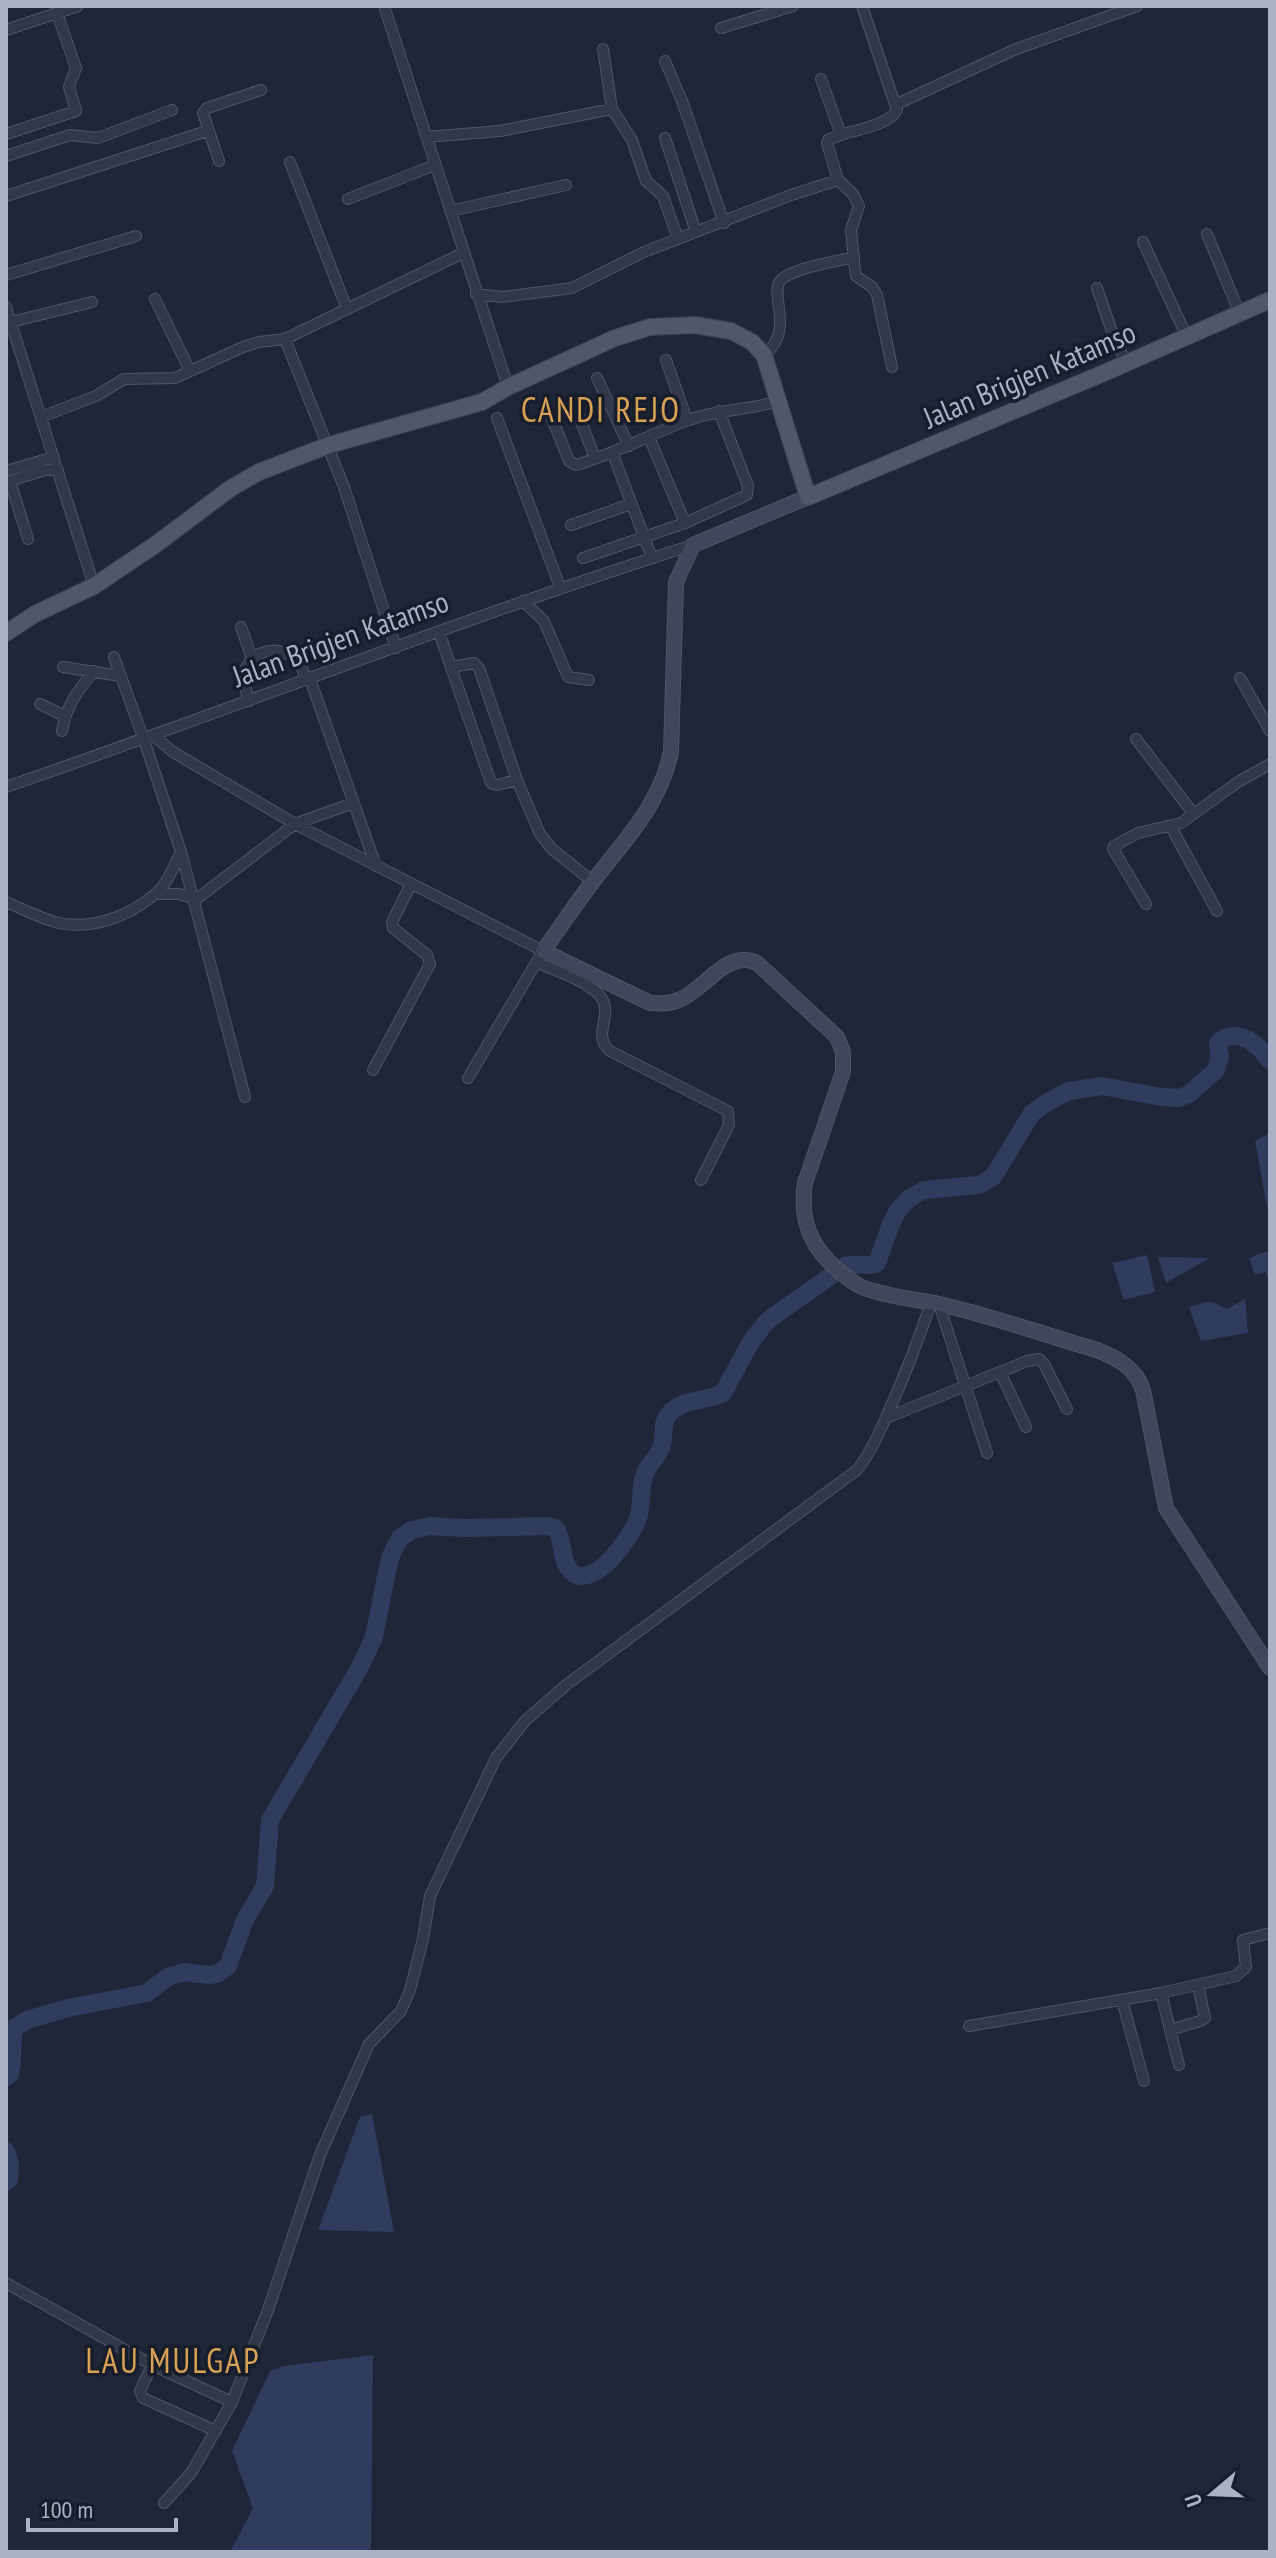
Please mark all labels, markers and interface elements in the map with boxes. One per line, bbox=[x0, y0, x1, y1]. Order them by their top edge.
street label: Jalan Brigjen Katamso bbox=[916, 312, 1141, 437]
district label: CANDI REJO bbox=[521, 387, 681, 431]
street label: Jalan Brigjen Katamso bbox=[226, 581, 453, 695]
district label: LAU MULGAP bbox=[85, 2338, 261, 2382]
north arrow bbox=[1172, 2454, 1252, 2534]
scale bar bbox=[28, 2482, 176, 2532]
text: U bbox=[1178, 2491, 1208, 2510]
text: 100 m bbox=[40, 2494, 93, 2525]

